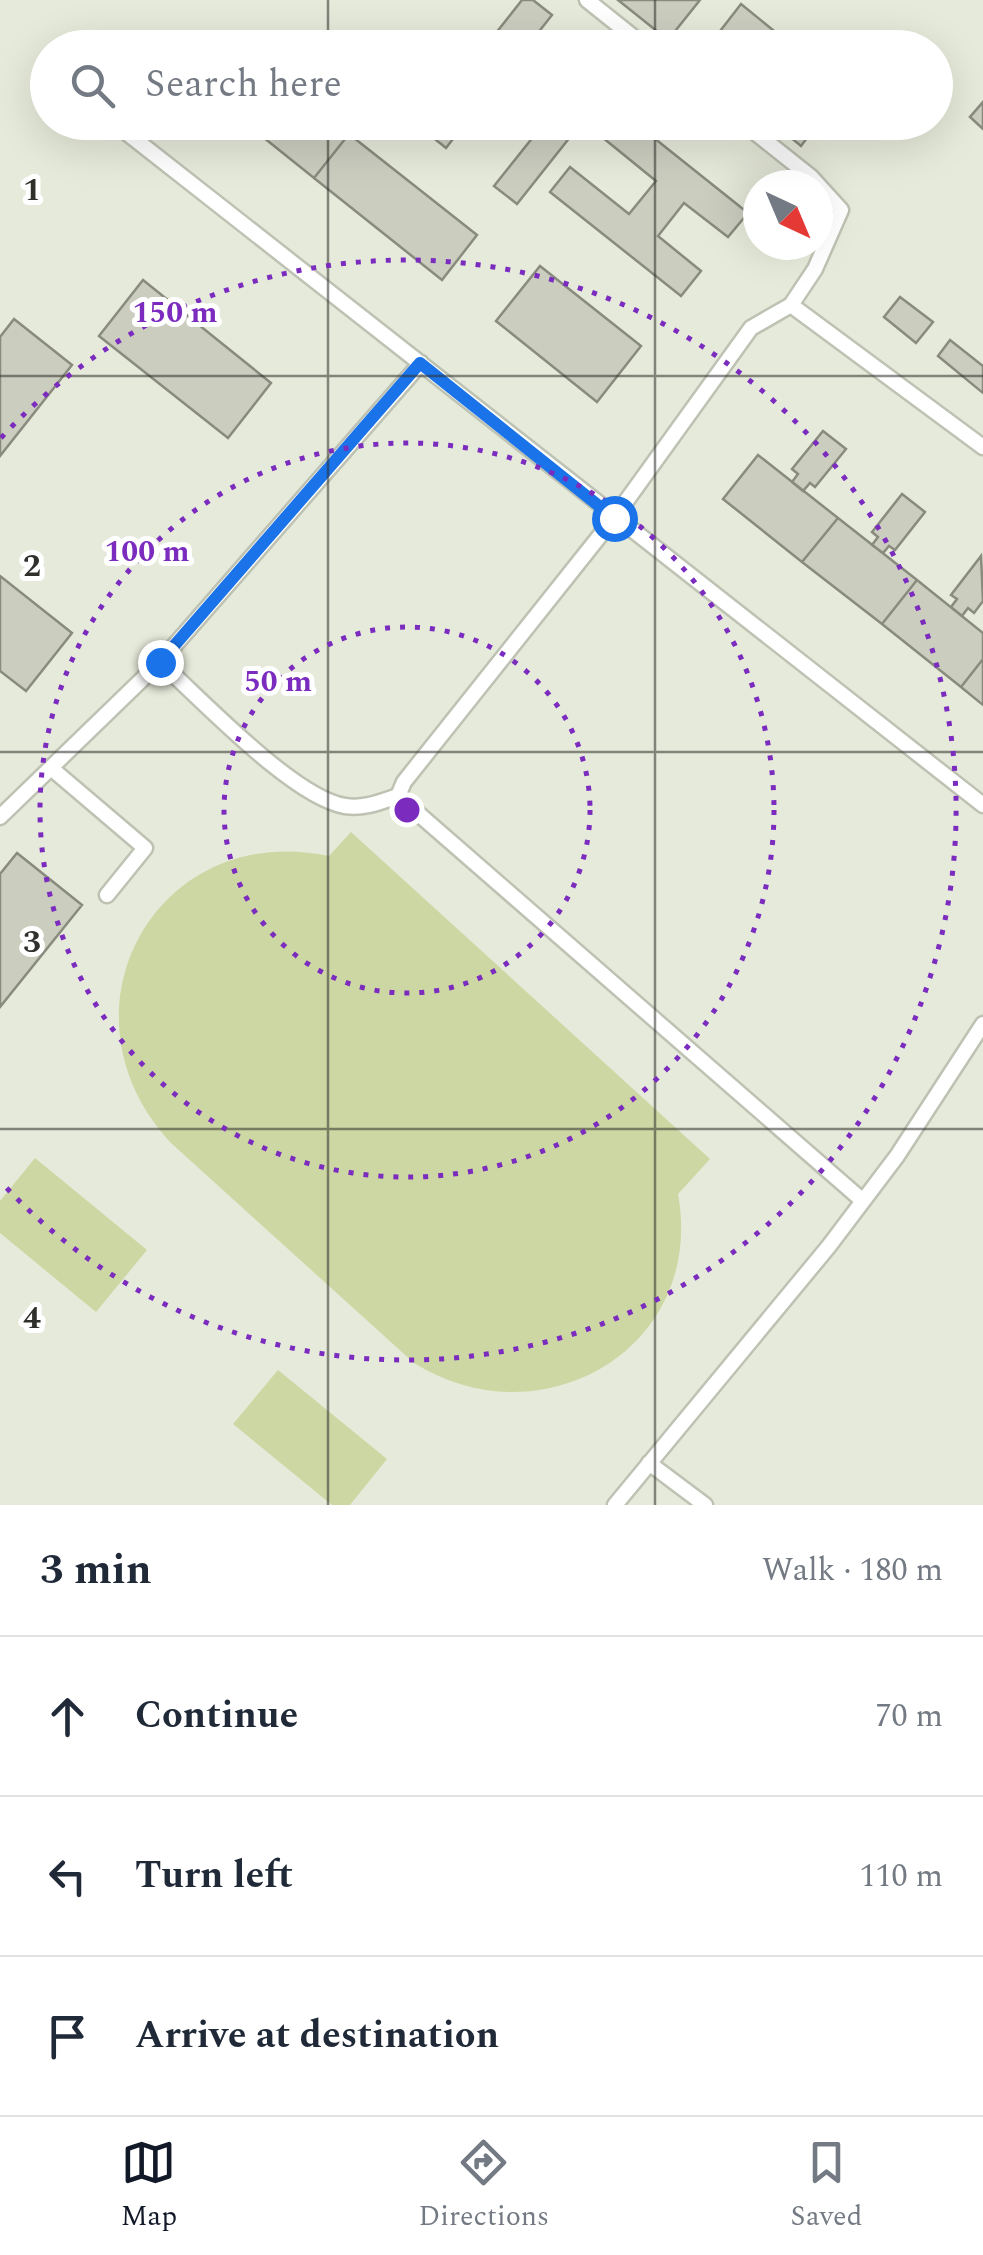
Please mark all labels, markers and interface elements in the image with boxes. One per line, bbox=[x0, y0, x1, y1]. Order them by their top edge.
search box bbox=[30, 30, 953, 140]
text: Search here bbox=[145, 56, 342, 114]
icon: search bbox=[65, 58, 120, 113]
text: 1 bbox=[23, 166, 41, 215]
north arrow bbox=[743, 170, 833, 260]
text: 150 m bbox=[132, 290, 218, 336]
route start bbox=[592, 496, 638, 542]
text: 100 m bbox=[104, 529, 190, 575]
text: 2 bbox=[23, 542, 41, 591]
route end bbox=[138, 640, 184, 686]
text: 50 m bbox=[244, 659, 312, 705]
centre of rings bbox=[389, 792, 425, 828]
text: 3 bbox=[23, 918, 41, 967]
text: 4 bbox=[23, 1294, 41, 1343]
text: 3 min bbox=[40, 1539, 152, 1602]
text: Walk · 180 m bbox=[762, 1546, 943, 1595]
text: Continue bbox=[135, 1687, 298, 1745]
icon: ahead bbox=[40, 1689, 95, 1744]
text: 70 m bbox=[875, 1692, 943, 1741]
text: Turn left bbox=[135, 1847, 293, 1905]
icon: left bbox=[40, 1849, 95, 1904]
text: 110 m bbox=[859, 1852, 943, 1901]
text: Arrive at destination bbox=[135, 2007, 499, 2065]
icon: arrive bbox=[40, 2009, 95, 2064]
tab: Map bbox=[121, 2135, 177, 2238]
tab: Directions bbox=[418, 2135, 549, 2238]
tab: Saved bbox=[791, 2135, 862, 2238]

